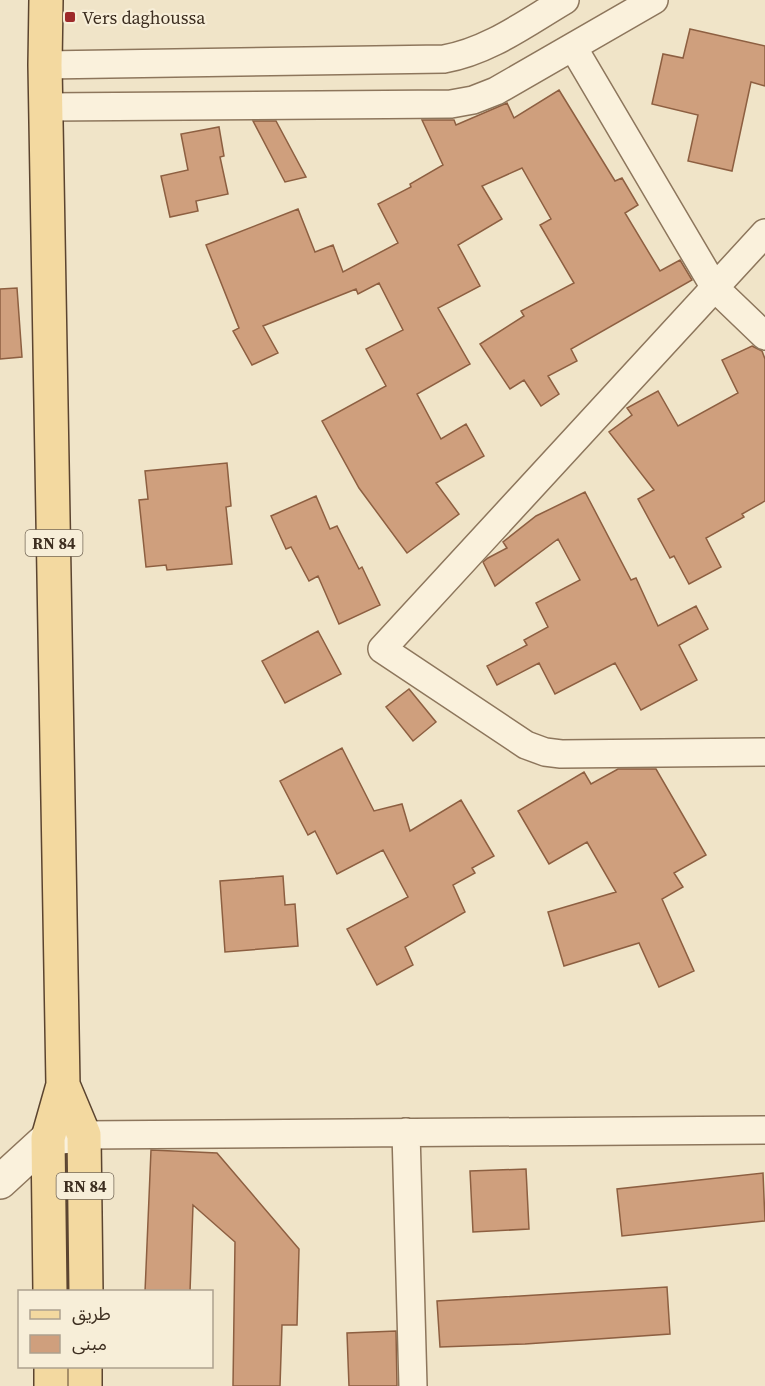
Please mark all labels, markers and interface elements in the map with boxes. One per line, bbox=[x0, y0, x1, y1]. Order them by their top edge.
place label: Vers daghoussa bbox=[82, 5, 206, 30]
marker: Vers daghoussa bbox=[63, 10, 77, 24]
road number: RN 84 bbox=[26, 530, 82, 556]
road number: RN 84 bbox=[56, 1173, 113, 1199]
legend bbox=[18, 1290, 213, 1368]
text: طريق bbox=[72, 1301, 111, 1326]
text: مبنى bbox=[72, 1331, 107, 1356]

